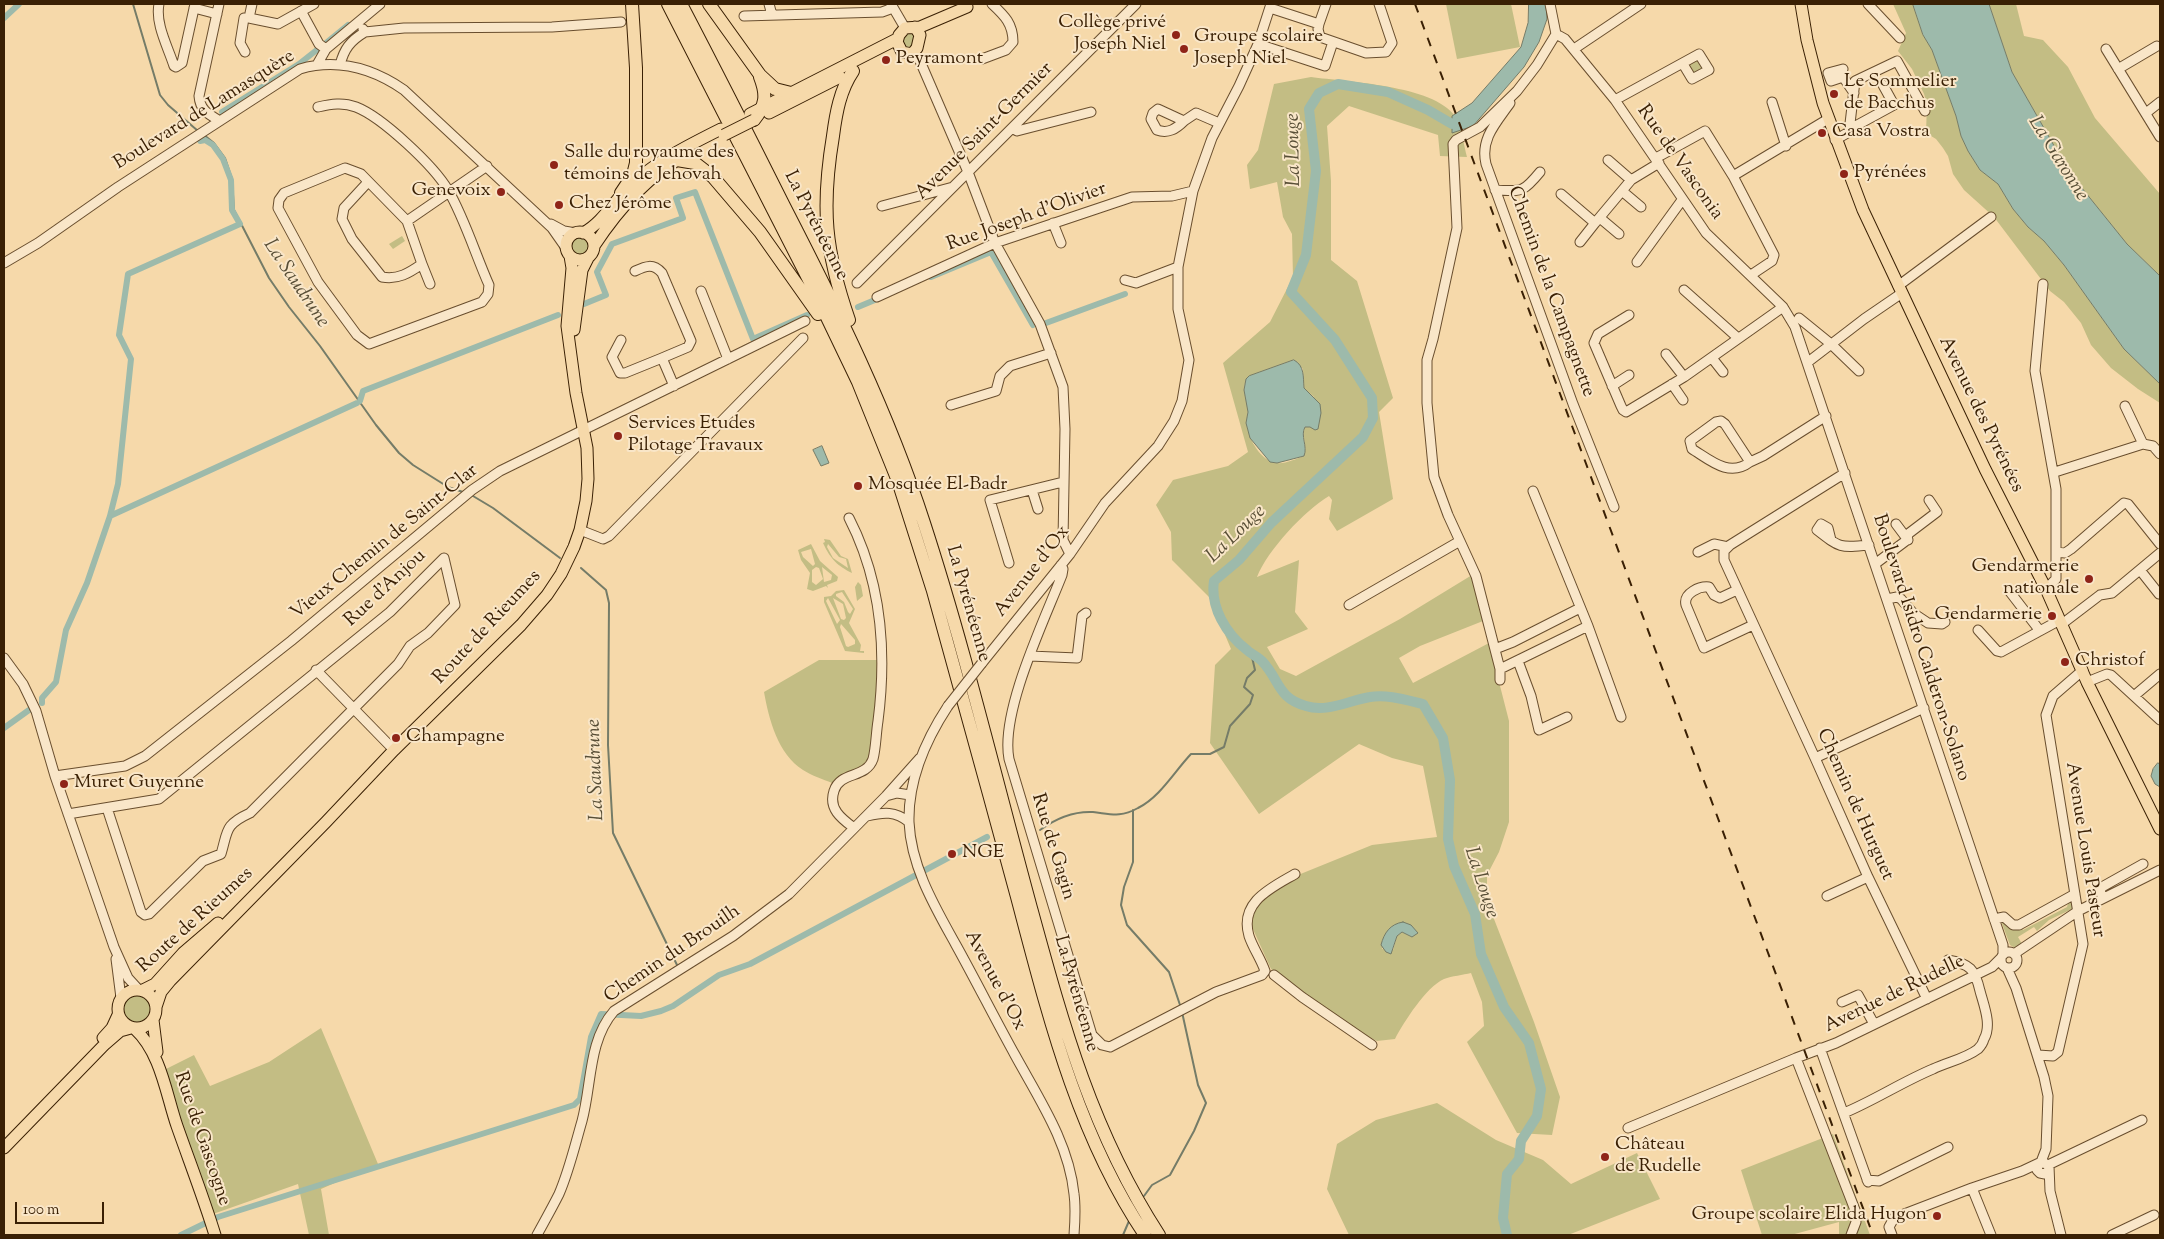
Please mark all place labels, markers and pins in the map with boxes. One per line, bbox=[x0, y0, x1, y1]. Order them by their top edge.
place label: Collège privé Joseph Niel bbox=[1058, 13, 1166, 57]
place label: Groupe scolaire Joseph Niel bbox=[1194, 27, 1323, 71]
marker: Collège privé Joseph Niel bbox=[1170, 29, 1182, 41]
marker: Groupe scolaire Joseph Niel bbox=[1178, 43, 1190, 55]
place label: Peyramont bbox=[896, 49, 983, 71]
marker: Peyramont bbox=[880, 54, 892, 66]
place label: Le Sommelier de Bacchus bbox=[1844, 72, 1957, 116]
marker: Le Sommelier de Bacchus bbox=[1828, 88, 1840, 100]
place label: Casa Vostra bbox=[1832, 122, 1930, 144]
marker: Casa Vostra bbox=[1816, 127, 1828, 139]
place label: Salle du royaume des témoins de Jehovah bbox=[564, 143, 734, 187]
marker: Salle du royaume des témoins de Jehovah bbox=[548, 159, 560, 171]
place label: Pyrénées bbox=[1854, 163, 1926, 185]
marker: Pyrénées bbox=[1838, 168, 1850, 180]
place label: Genevoix bbox=[411, 181, 491, 203]
marker: Genevoix bbox=[495, 186, 507, 198]
place label: Chez Jérôme bbox=[569, 194, 672, 216]
marker: Chez Jérôme bbox=[553, 199, 565, 211]
place label: Services Etudes Pilotage Travaux bbox=[628, 414, 763, 458]
marker: Services Etudes Pilotage Travaux bbox=[612, 430, 624, 442]
place label: Mosquée El-Badr bbox=[868, 475, 1007, 497]
marker: Mosquée El-Badr bbox=[852, 480, 864, 492]
place label: Gendarmerie nationale bbox=[1972, 557, 2079, 601]
marker: Gendarmerie nationale bbox=[2083, 573, 2095, 585]
place label: Gendarmerie bbox=[1935, 605, 2042, 627]
marker: Gendarmerie bbox=[2046, 610, 2058, 622]
place label: Christof bbox=[2075, 651, 2145, 673]
marker: Christof bbox=[2059, 656, 2071, 668]
place label: Champagne bbox=[406, 727, 505, 749]
marker: Champagne bbox=[390, 732, 402, 744]
place label: Muret Guyenne bbox=[74, 773, 204, 795]
marker: Muret Guyenne bbox=[58, 778, 70, 790]
place label: NGE bbox=[962, 843, 1004, 865]
marker: NGE bbox=[946, 848, 958, 860]
place label: Château de Rudelle bbox=[1615, 1135, 1701, 1179]
marker: Château de Rudelle bbox=[1599, 1151, 1611, 1163]
place label: Groupe scolaire Elida Hugon bbox=[1691, 1205, 1927, 1227]
marker: Groupe scolaire Elida Hugon bbox=[1931, 1210, 1943, 1222]

